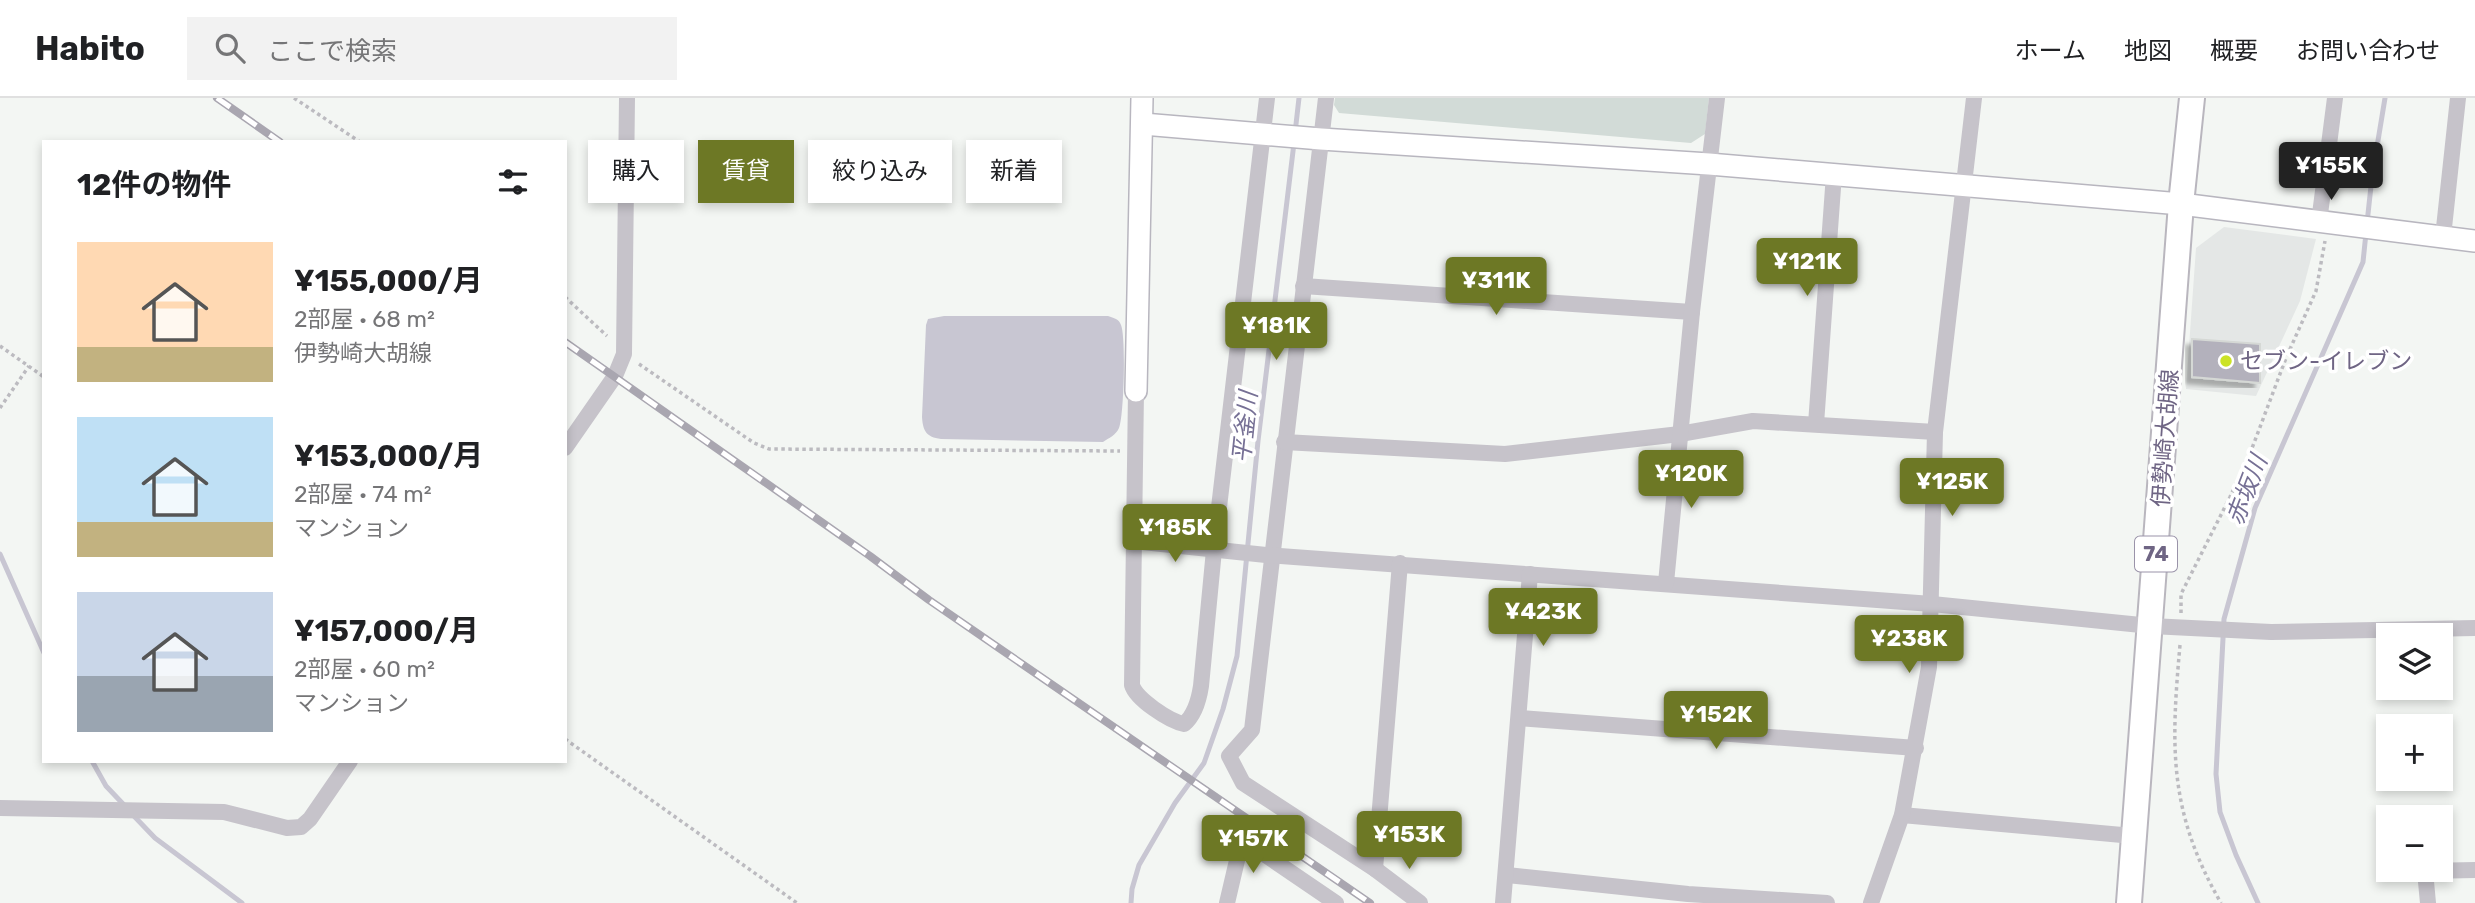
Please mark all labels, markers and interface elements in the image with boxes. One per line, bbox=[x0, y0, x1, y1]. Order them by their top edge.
search box bbox=[187, 17, 677, 80]
text: Habito bbox=[35, 29, 145, 68]
icon: search bbox=[211, 29, 249, 67]
text: ここで検索 bbox=[267, 36, 397, 67]
text: ホーム bbox=[2015, 37, 2086, 65]
text: 地図 bbox=[2124, 37, 2172, 65]
text: 概要 bbox=[2210, 37, 2258, 65]
text: お問い合わせ bbox=[2296, 37, 2440, 65]
chip: 購入 bbox=[588, 140, 684, 203]
chip: 賃貸 bbox=[698, 140, 794, 203]
chip: 絞り込み bbox=[808, 140, 952, 203]
chip: 新着 bbox=[966, 140, 1062, 203]
pin: ¥155K bbox=[2282, 142, 2380, 202]
text: ¥155K bbox=[2295, 151, 2367, 179]
icon: filters bbox=[494, 163, 532, 201]
text: 12件の物件 bbox=[77, 167, 231, 203]
pin: ¥121K bbox=[1758, 238, 1856, 298]
text: ¥121K bbox=[1773, 247, 1841, 275]
pin: ¥311K bbox=[1447, 258, 1545, 317]
text: ¥155,000/月 bbox=[294, 263, 483, 299]
text: ¥311K bbox=[1462, 266, 1530, 294]
icon: home bbox=[133, 270, 217, 354]
pin: ¥181K bbox=[1227, 302, 1325, 362]
text: 2部屋 · 68 m² bbox=[294, 305, 435, 333]
text: ¥181K bbox=[1241, 311, 1311, 339]
text: 伊勢崎大胡線 bbox=[294, 339, 432, 367]
place label: セブン-イレブン bbox=[2240, 347, 2412, 375]
marker: セブン-イレブン bbox=[2218, 353, 2234, 369]
street label: 伊勢崎大胡線 bbox=[2146, 368, 2184, 508]
water label: 平釜川 bbox=[1227, 387, 1263, 464]
text: ¥153,000/月 bbox=[294, 438, 483, 474]
icon: home bbox=[133, 445, 217, 529]
water label: 赤坂川 bbox=[2221, 449, 2274, 529]
pin: ¥120K bbox=[1642, 450, 1740, 510]
pin: ¥125K bbox=[1903, 458, 2001, 518]
text: ¥120K bbox=[1654, 459, 1728, 487]
text: ¥125K bbox=[1916, 467, 1988, 495]
text: 2部屋 · 74 m² bbox=[294, 480, 432, 508]
pin: ¥185K bbox=[1126, 504, 1224, 564]
text: ¥185K bbox=[1139, 513, 1211, 541]
text: マンション bbox=[294, 514, 409, 542]
road number: 74 bbox=[2135, 536, 2177, 572]
pin: ¥423K bbox=[1494, 588, 1592, 648]
text: ¥423K bbox=[1505, 597, 1581, 625]
text: ¥157,000/月 bbox=[294, 613, 479, 649]
pin: ¥238K bbox=[1860, 616, 1958, 675]
icon: home bbox=[133, 620, 217, 704]
map controls bbox=[2376, 623, 2453, 882]
button: layers bbox=[2376, 623, 2453, 700]
text: ¥238K bbox=[1871, 624, 1947, 652]
text: 2部屋 · 60 m² bbox=[294, 655, 435, 683]
text: マンション bbox=[294, 689, 409, 717]
pin: ¥152K bbox=[1667, 692, 1765, 751]
text: ¥152K bbox=[1680, 700, 1752, 728]
button: + bbox=[2376, 714, 2453, 791]
button: − bbox=[2376, 805, 2453, 882]
pin: ¥153K bbox=[1360, 812, 1458, 871]
pin: ¥157K bbox=[1204, 816, 1302, 875]
text: ¥153K bbox=[1373, 820, 1445, 848]
text: ¥157K bbox=[1218, 824, 1288, 852]

